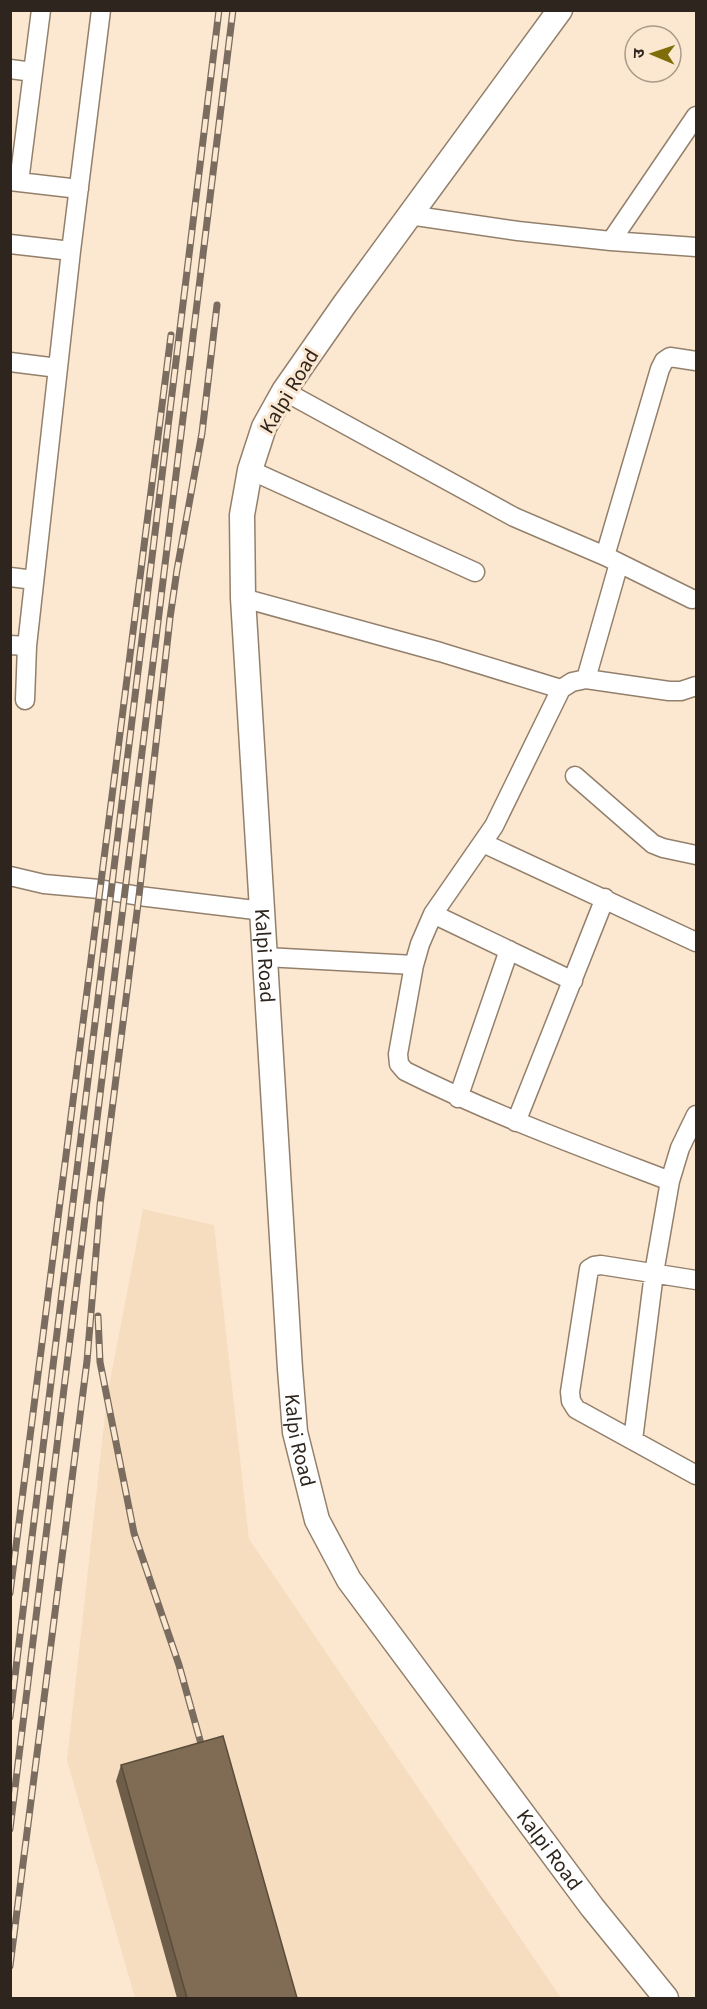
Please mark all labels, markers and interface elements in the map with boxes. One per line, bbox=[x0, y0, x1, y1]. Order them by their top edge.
north arrow bbox=[623, 24, 683, 84]
text: उ bbox=[628, 48, 650, 59]
street label: Kalpi Road bbox=[252, 343, 326, 439]
street label: Kalpi Road bbox=[247, 908, 283, 1004]
street label: Kalpi Road bbox=[277, 1393, 323, 1490]
street label: Kalpi Road bbox=[509, 1803, 590, 1897]

